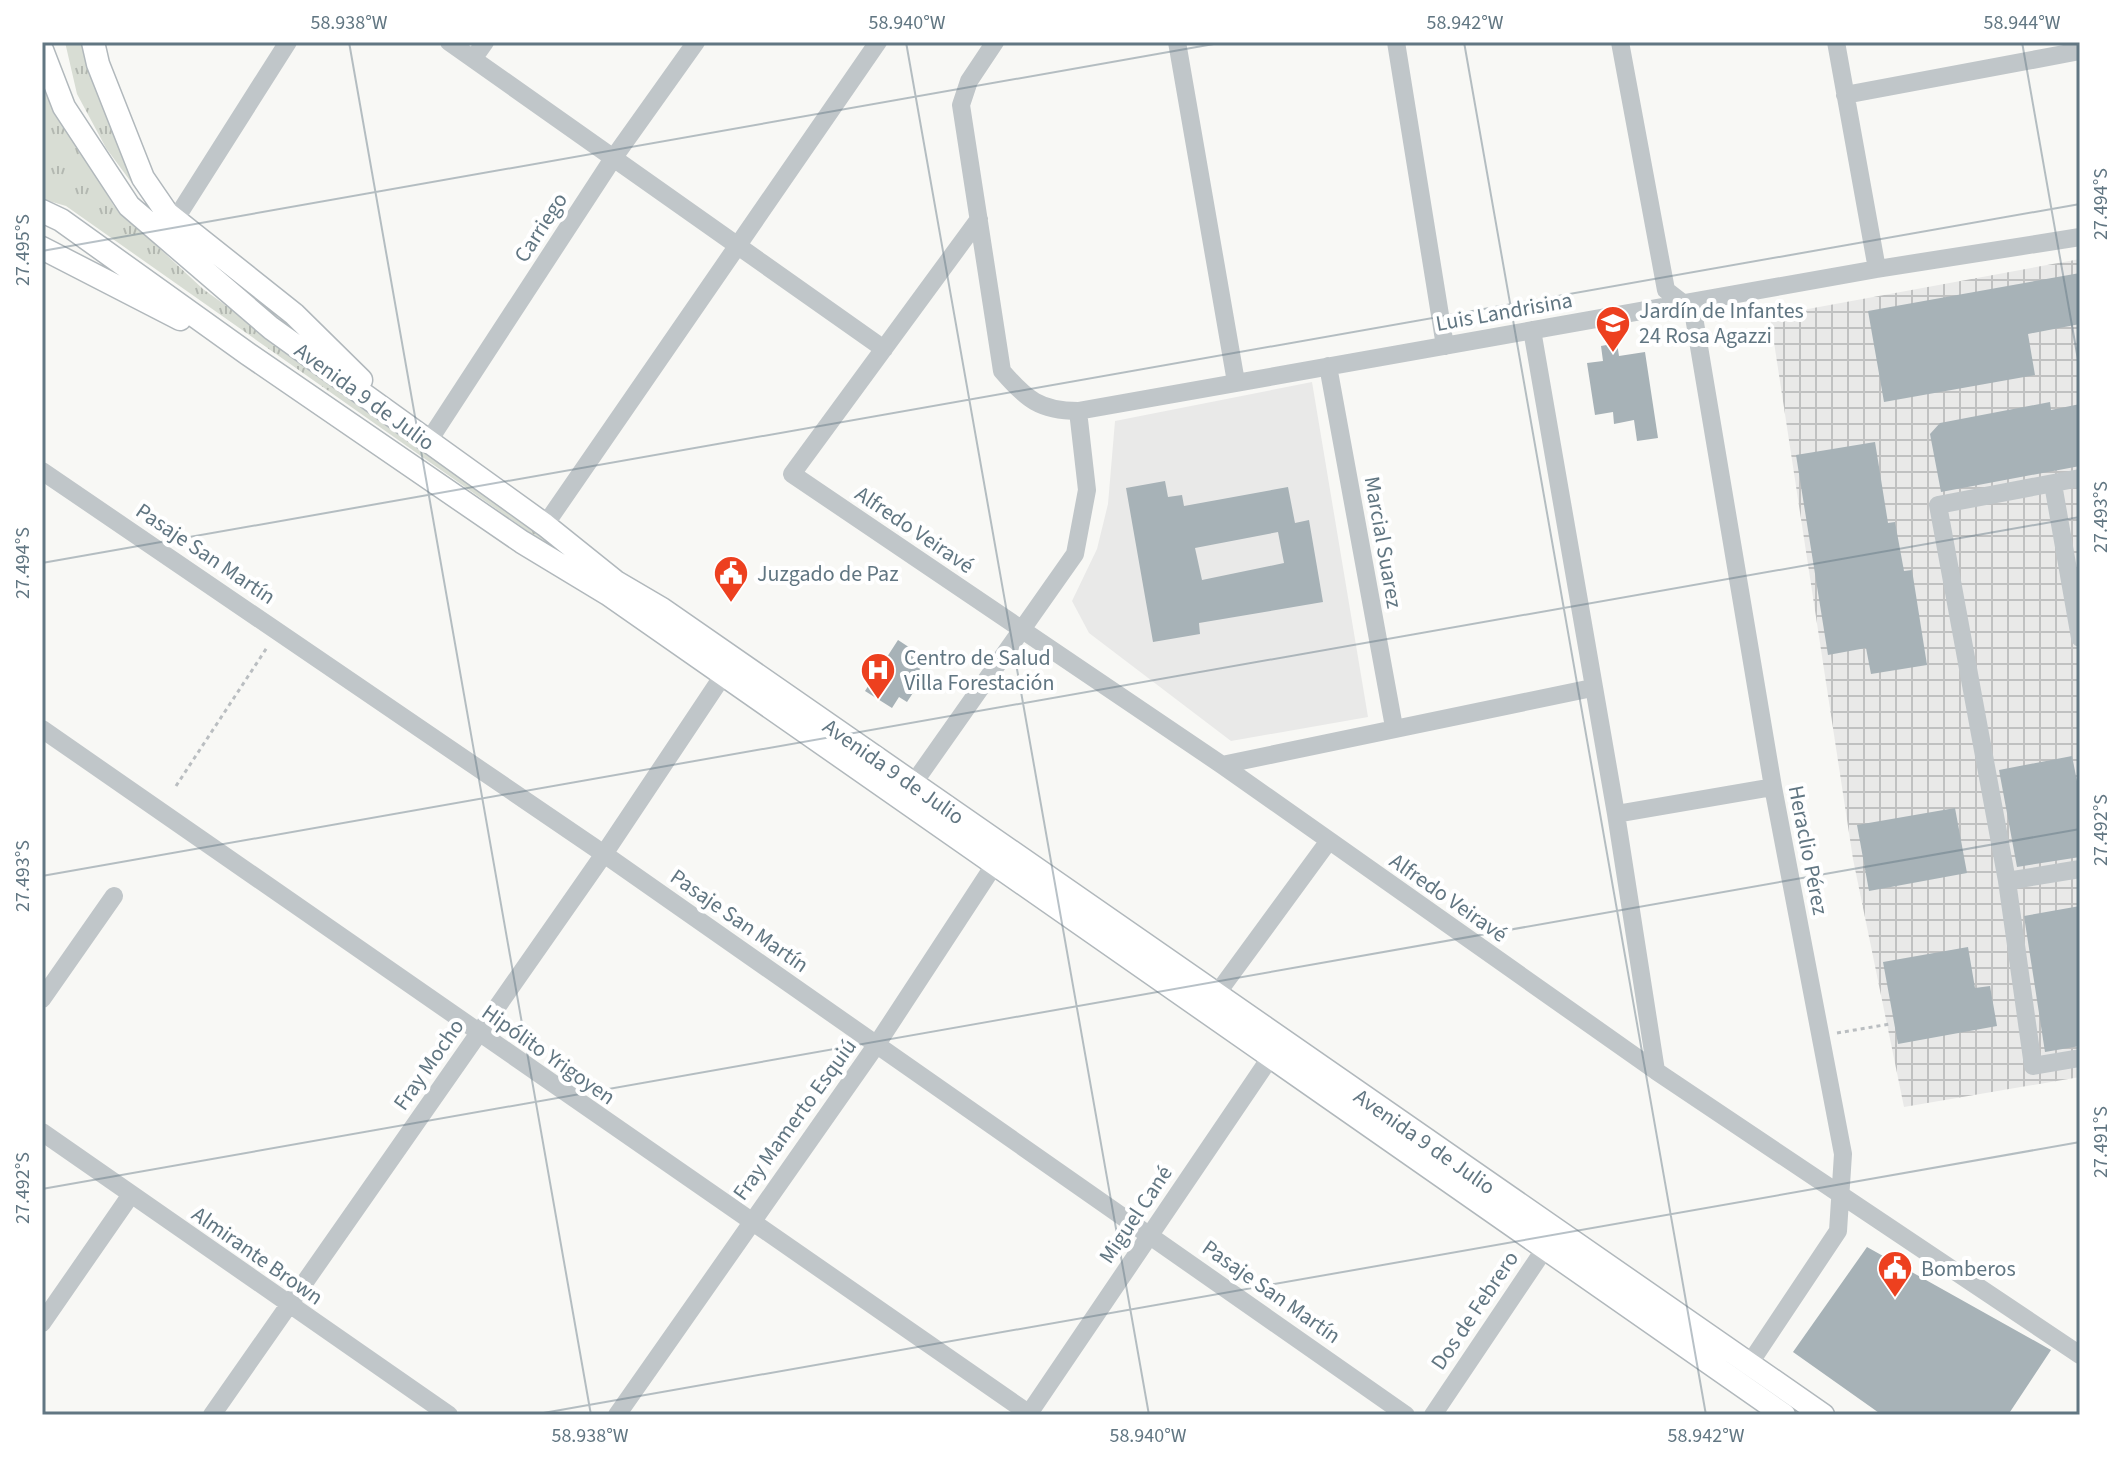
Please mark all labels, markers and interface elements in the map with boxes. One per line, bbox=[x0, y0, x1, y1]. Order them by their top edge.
text: 58.938°W bbox=[310, 9, 388, 37]
text: 58.940°W bbox=[868, 9, 946, 37]
text: 58.942°W bbox=[1426, 9, 1504, 37]
text: 58.944°W bbox=[1983, 9, 2061, 37]
text: 27.494°S bbox=[2087, 168, 2115, 240]
street label: Carriego bbox=[506, 186, 575, 269]
text: 27.495°S bbox=[9, 214, 37, 286]
street label: Luis Landrisina bbox=[1433, 284, 1575, 340]
place label: Jardín de Infantes 24 Rosa Agazzi bbox=[1639, 295, 1804, 352]
school or university icon: Jardín de Infantes 24 Rosa Agazzi bbox=[1594, 304, 1632, 354]
street label: Avenida 9 de Julio bbox=[288, 335, 441, 459]
street label: Marcial Suarez bbox=[1356, 474, 1410, 611]
street label: Alfredo Veiravé bbox=[849, 478, 980, 582]
text: 27.493°S bbox=[2087, 481, 2115, 553]
street label: Pasaje San Martín bbox=[129, 495, 282, 613]
text: 27.494°S bbox=[9, 527, 37, 599]
public building icon: Juzgado de Paz bbox=[712, 554, 750, 604]
place label: Juzgado de Paz bbox=[757, 558, 899, 590]
place label: Centro de Salud Villa Forestación bbox=[904, 642, 1055, 699]
hospital icon: Centro de Salud Villa Forestación bbox=[859, 651, 897, 701]
street label: Avenida 9 de Julio bbox=[816, 711, 971, 833]
street label: Heraclio Pérez bbox=[1780, 783, 1836, 918]
text: 27.492°S bbox=[2087, 794, 2115, 866]
text: 27.493°S bbox=[9, 840, 37, 912]
street label: Alfredo Veiravé bbox=[1383, 845, 1514, 950]
street label: Pasaje San Martín bbox=[664, 861, 815, 981]
street label: Hipólito Yrigoyen bbox=[475, 997, 622, 1113]
street label: Fray Mocho bbox=[386, 1012, 472, 1117]
street label: Fray Mamerto Esquiú bbox=[725, 1032, 864, 1207]
street label: Avenida 9 de Julio bbox=[1347, 1081, 1502, 1203]
text: 27.491°S bbox=[2087, 1106, 2115, 1178]
text: 27.492°S bbox=[9, 1152, 37, 1224]
street label: Miguel Cané bbox=[1091, 1159, 1180, 1270]
street label: Almirante Brown bbox=[185, 1199, 330, 1313]
street label: Pasaje San Martín bbox=[1196, 1232, 1347, 1352]
street label: Dos de Febrero bbox=[1423, 1244, 1527, 1377]
public building icon: Bomberos bbox=[1876, 1249, 1914, 1299]
place label: Bomberos bbox=[1921, 1253, 2016, 1285]
text: 58.938°W bbox=[551, 1422, 629, 1450]
text: 58.940°W bbox=[1109, 1422, 1187, 1450]
text: 58.942°W bbox=[1667, 1422, 1745, 1450]

